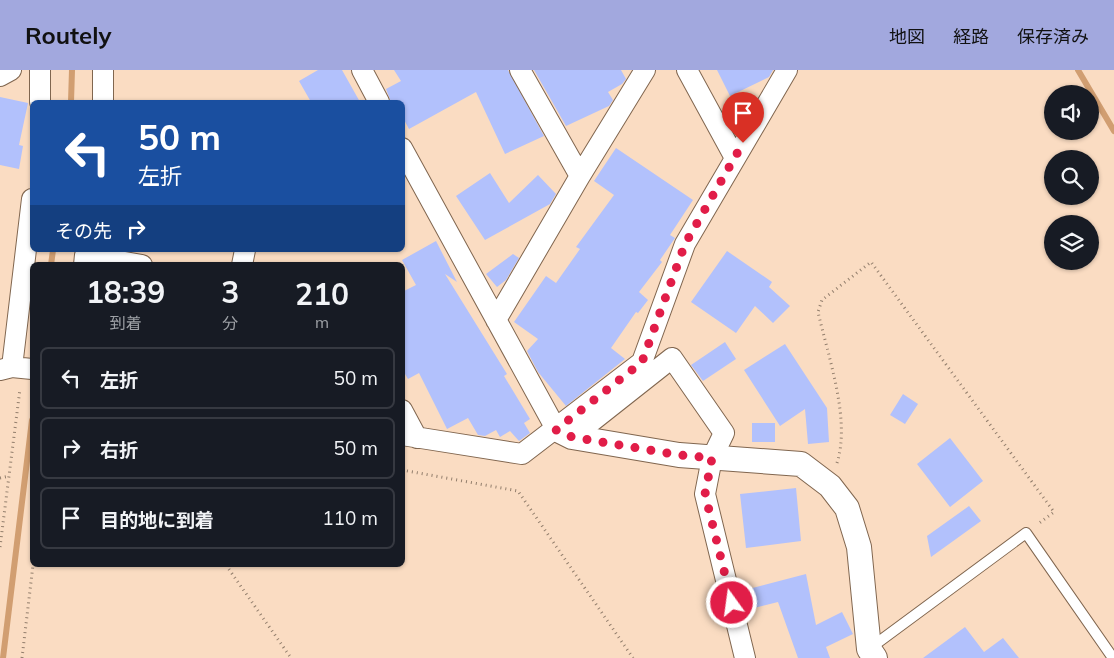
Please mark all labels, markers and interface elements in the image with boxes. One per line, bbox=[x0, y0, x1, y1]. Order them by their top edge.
text: Routely bbox=[25, 20, 111, 50]
text: 地図 bbox=[889, 25, 925, 48]
text: 経路 bbox=[953, 25, 989, 48]
text: 保存済み bbox=[1017, 25, 1089, 48]
map controls bbox=[1044, 85, 1099, 270]
button: sound bbox=[1044, 85, 1099, 140]
pin bbox=[722, 92, 764, 143]
icon: arrive bbox=[729, 99, 757, 127]
text: 50 m bbox=[138, 115, 221, 159]
icon: left bbox=[55, 120, 120, 185]
button: search bbox=[1044, 150, 1099, 205]
text: 左折 bbox=[138, 162, 182, 190]
icon: right bbox=[122, 215, 150, 243]
button: layers bbox=[1044, 215, 1099, 270]
text: その先 bbox=[55, 219, 112, 243]
text: 18:39 bbox=[86, 273, 165, 311]
text: 3 bbox=[221, 273, 239, 311]
text: 210 bbox=[295, 275, 349, 313]
text: m bbox=[315, 312, 329, 332]
text: 到着 bbox=[110, 313, 142, 333]
text: 分 bbox=[222, 313, 238, 333]
icon: left bbox=[57, 364, 85, 392]
text: 50 m bbox=[334, 366, 378, 390]
text: 左折 bbox=[100, 368, 138, 392]
icon: right bbox=[57, 434, 85, 462]
text: 50 m bbox=[334, 436, 378, 460]
text: 右折 bbox=[100, 438, 138, 462]
icon: arrive bbox=[57, 504, 85, 532]
text: 110 m bbox=[322, 506, 378, 530]
text: 目的地に到着 bbox=[100, 508, 214, 532]
position arrow bbox=[705, 576, 757, 628]

